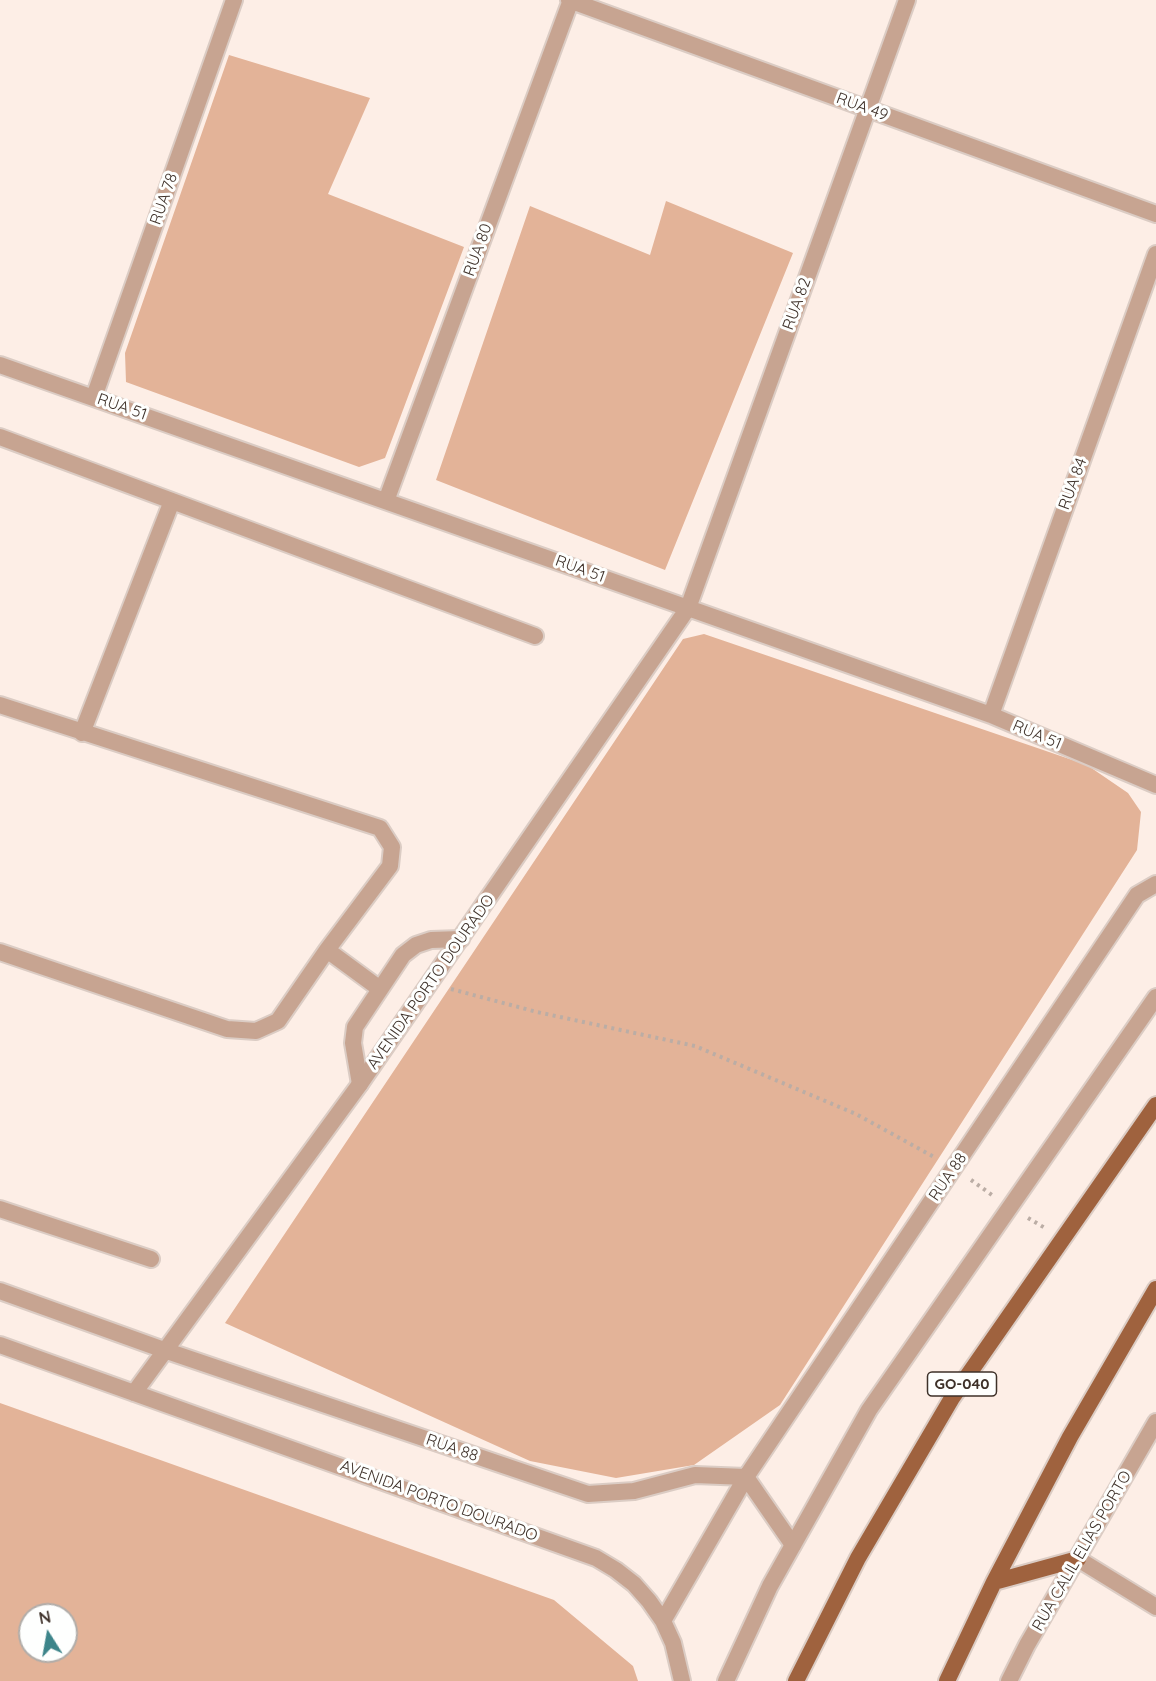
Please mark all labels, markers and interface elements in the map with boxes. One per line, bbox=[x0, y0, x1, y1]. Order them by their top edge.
street label: RUA 49 bbox=[834, 89, 890, 125]
street label: RUA 78 bbox=[146, 171, 182, 227]
street label: RUA 80 bbox=[460, 221, 496, 279]
street label: RUA 82 bbox=[779, 275, 815, 333]
street label: RUA 51 bbox=[95, 390, 149, 424]
street label: RUA 84 bbox=[1055, 455, 1091, 513]
street label: RUA 51 bbox=[553, 551, 607, 587]
street label: RUA 51 bbox=[1010, 716, 1064, 754]
street label: AVENIDA PORTO DOURADO bbox=[363, 891, 499, 1073]
street label: RUA 88 bbox=[925, 1149, 971, 1205]
road number: GO-040 bbox=[928, 1372, 996, 1396]
street label: RUA 88 bbox=[423, 1430, 481, 1466]
street label: AVENIDA PORTO DOURADO bbox=[338, 1456, 540, 1546]
street label: RUA CALIL ELIAS PORTO bbox=[1028, 1467, 1136, 1635]
north arrow bbox=[18, 1603, 78, 1663]
text: N bbox=[37, 1606, 53, 1628]

